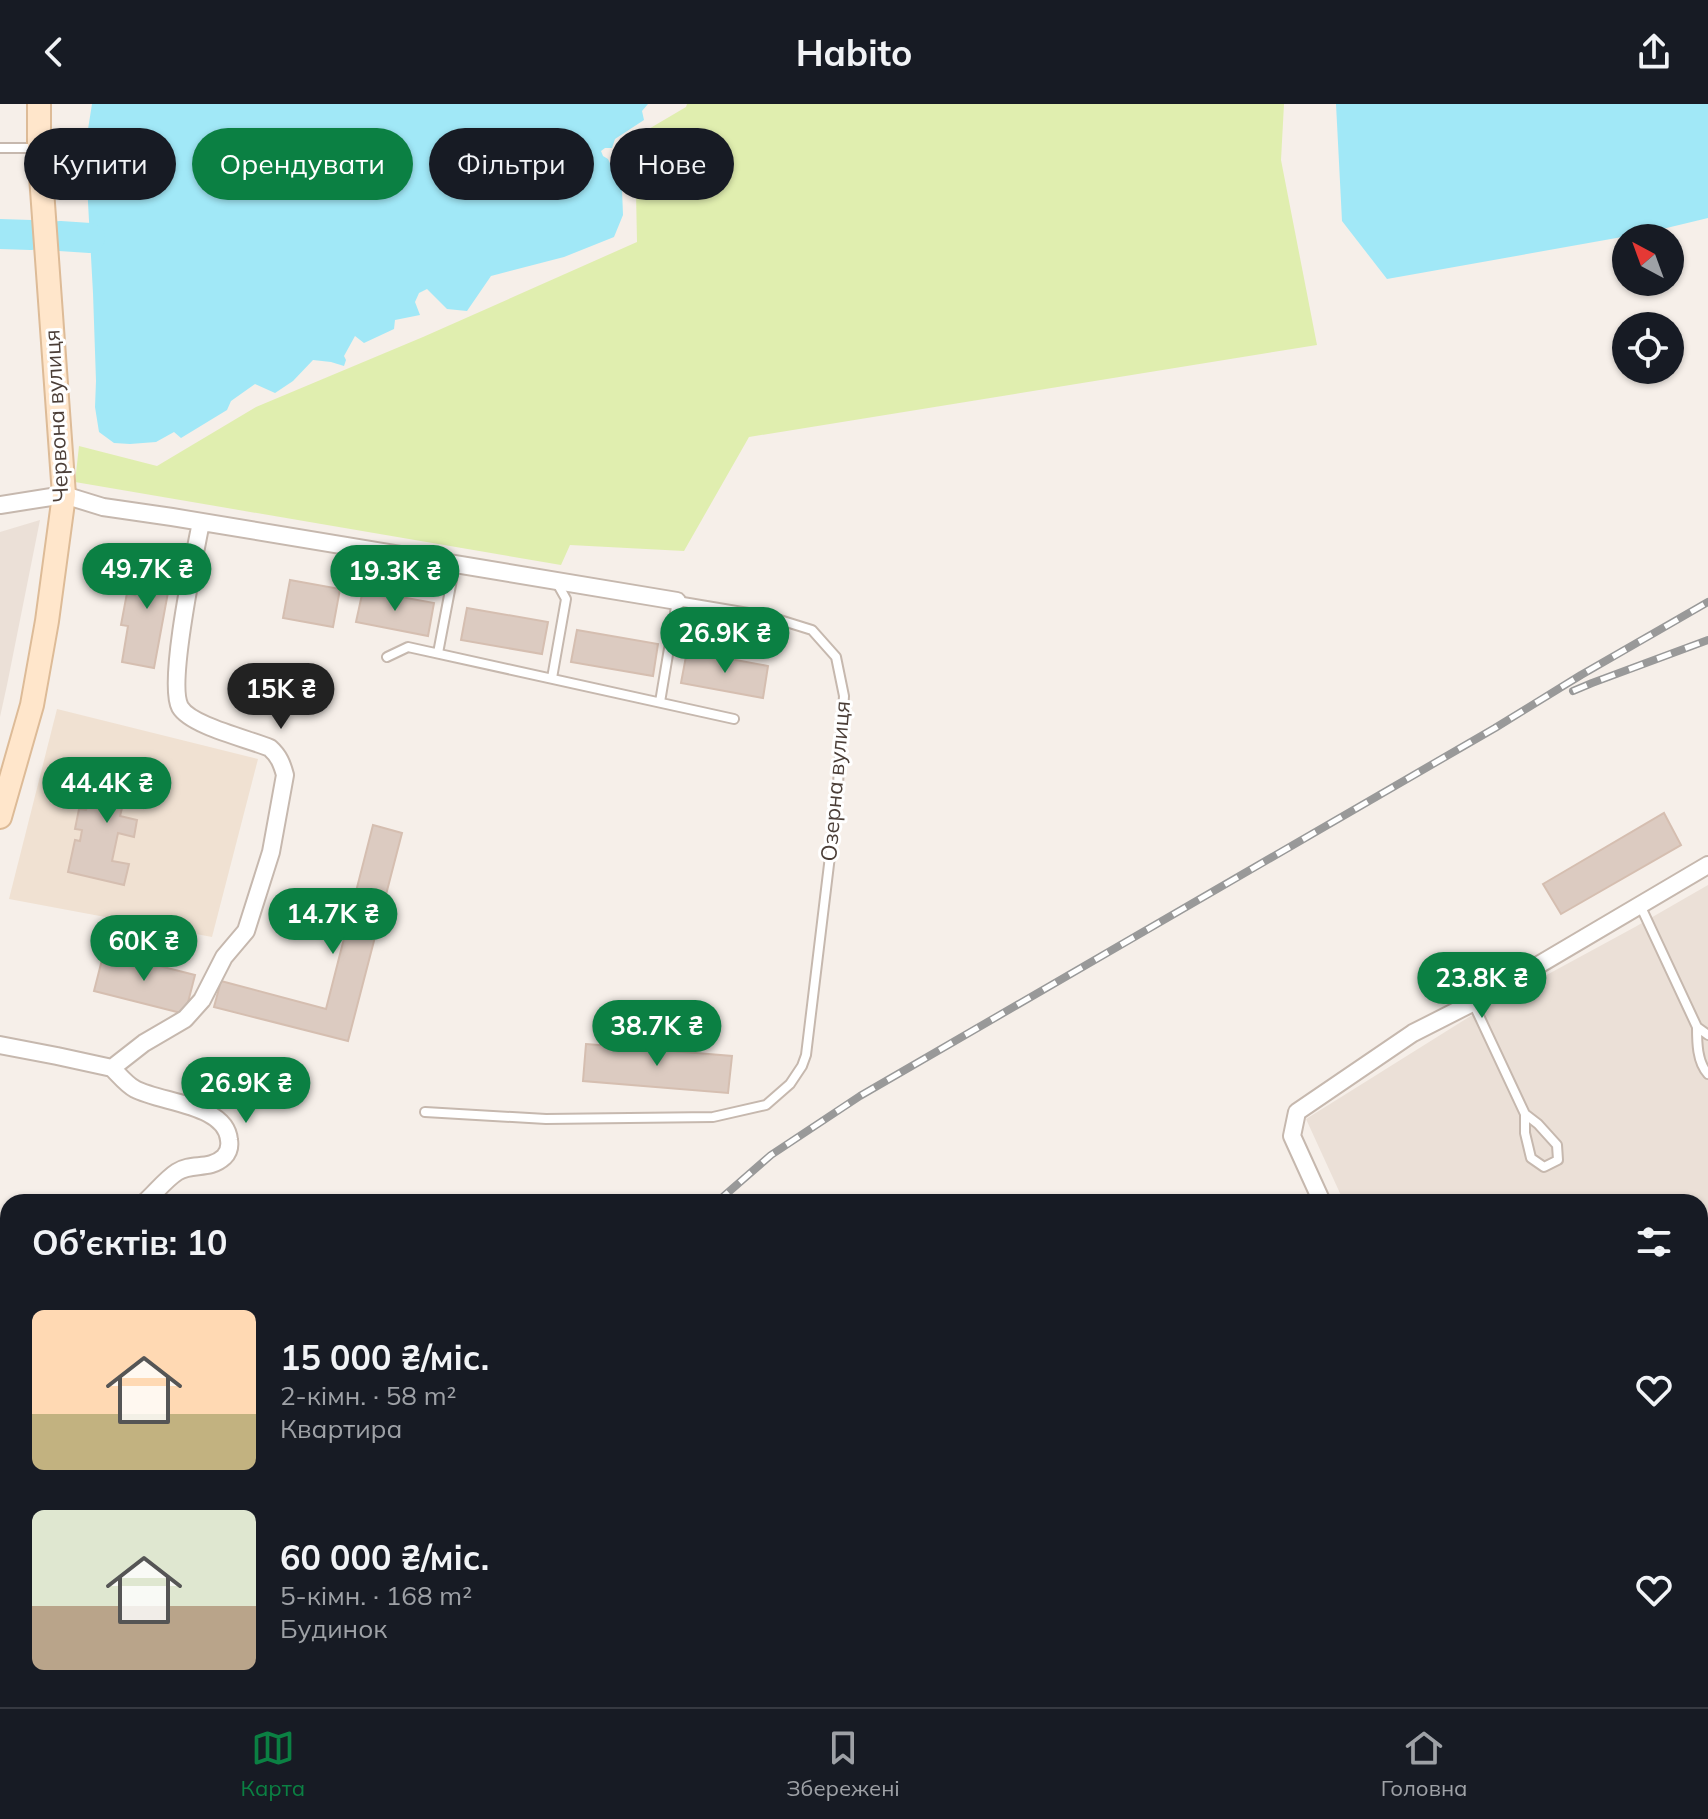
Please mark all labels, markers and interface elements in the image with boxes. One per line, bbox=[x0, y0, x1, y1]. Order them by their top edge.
icon: back bbox=[32, 30, 76, 74]
text: Habito bbox=[796, 30, 912, 75]
icon: share bbox=[1632, 30, 1676, 74]
chip: Купити bbox=[24, 128, 176, 200]
chip: Орендувати bbox=[192, 128, 413, 200]
chip: Фільтри bbox=[429, 128, 594, 200]
chip: Нове bbox=[610, 128, 734, 200]
north arrow bbox=[1612, 224, 1684, 296]
map controls bbox=[1612, 224, 1684, 384]
button: locate bbox=[1612, 312, 1684, 384]
street label: Червона вулиця bbox=[37, 329, 75, 503]
pin: 49.7K ₴ bbox=[73, 543, 221, 611]
pin: 19.3K ₴ bbox=[321, 545, 469, 613]
text: 49.7K ₴ bbox=[100, 552, 194, 585]
text: 19.3K ₴ bbox=[348, 554, 442, 587]
pin: 26.9K ₴ bbox=[651, 607, 799, 675]
text: 26.9K ₴ bbox=[678, 616, 772, 649]
pin: 15K ₴ bbox=[225, 663, 337, 731]
text: 15K ₴ bbox=[245, 672, 317, 705]
street label: Озерна вулиця bbox=[814, 700, 856, 862]
pin: 44.4K ₴ bbox=[33, 757, 181, 825]
text: 44.4K ₴ bbox=[60, 766, 154, 799]
pin: 14.7K ₴ bbox=[259, 888, 407, 956]
text: 14.7K ₴ bbox=[286, 897, 380, 930]
pin: 60K ₴ bbox=[88, 915, 200, 983]
text: 60K ₴ bbox=[108, 924, 180, 957]
pin: 23.8K ₴ bbox=[1408, 952, 1556, 1020]
text: 23.8K ₴ bbox=[1435, 961, 1529, 994]
pin: 38.7K ₴ bbox=[583, 1000, 731, 1068]
text: 38.7K ₴ bbox=[610, 1009, 704, 1042]
pin: 26.9K ₴ bbox=[172, 1057, 320, 1125]
text: 26.9K ₴ bbox=[199, 1066, 293, 1099]
icon: filters bbox=[1632, 1220, 1676, 1264]
text: Об’єктів: 10 bbox=[32, 1221, 227, 1264]
text: 15 000 ₴/міс. bbox=[280, 1336, 489, 1379]
icon: home bbox=[96, 1342, 192, 1438]
icon: heart bbox=[1632, 1368, 1676, 1412]
text: 2-кімн. · 58 m² bbox=[280, 1379, 456, 1412]
text: Квартира bbox=[280, 1412, 402, 1445]
text: 60 000 ₴/міс. bbox=[280, 1536, 489, 1579]
icon: home bbox=[96, 1542, 192, 1638]
icon: heart bbox=[1632, 1568, 1676, 1612]
text: 5-кімн. · 168 m² bbox=[280, 1579, 472, 1612]
text: Будинок bbox=[280, 1612, 387, 1645]
tab: Карта bbox=[241, 1726, 305, 1802]
tab: Збережені bbox=[786, 1726, 900, 1802]
tab: Головна bbox=[1381, 1726, 1467, 1802]

